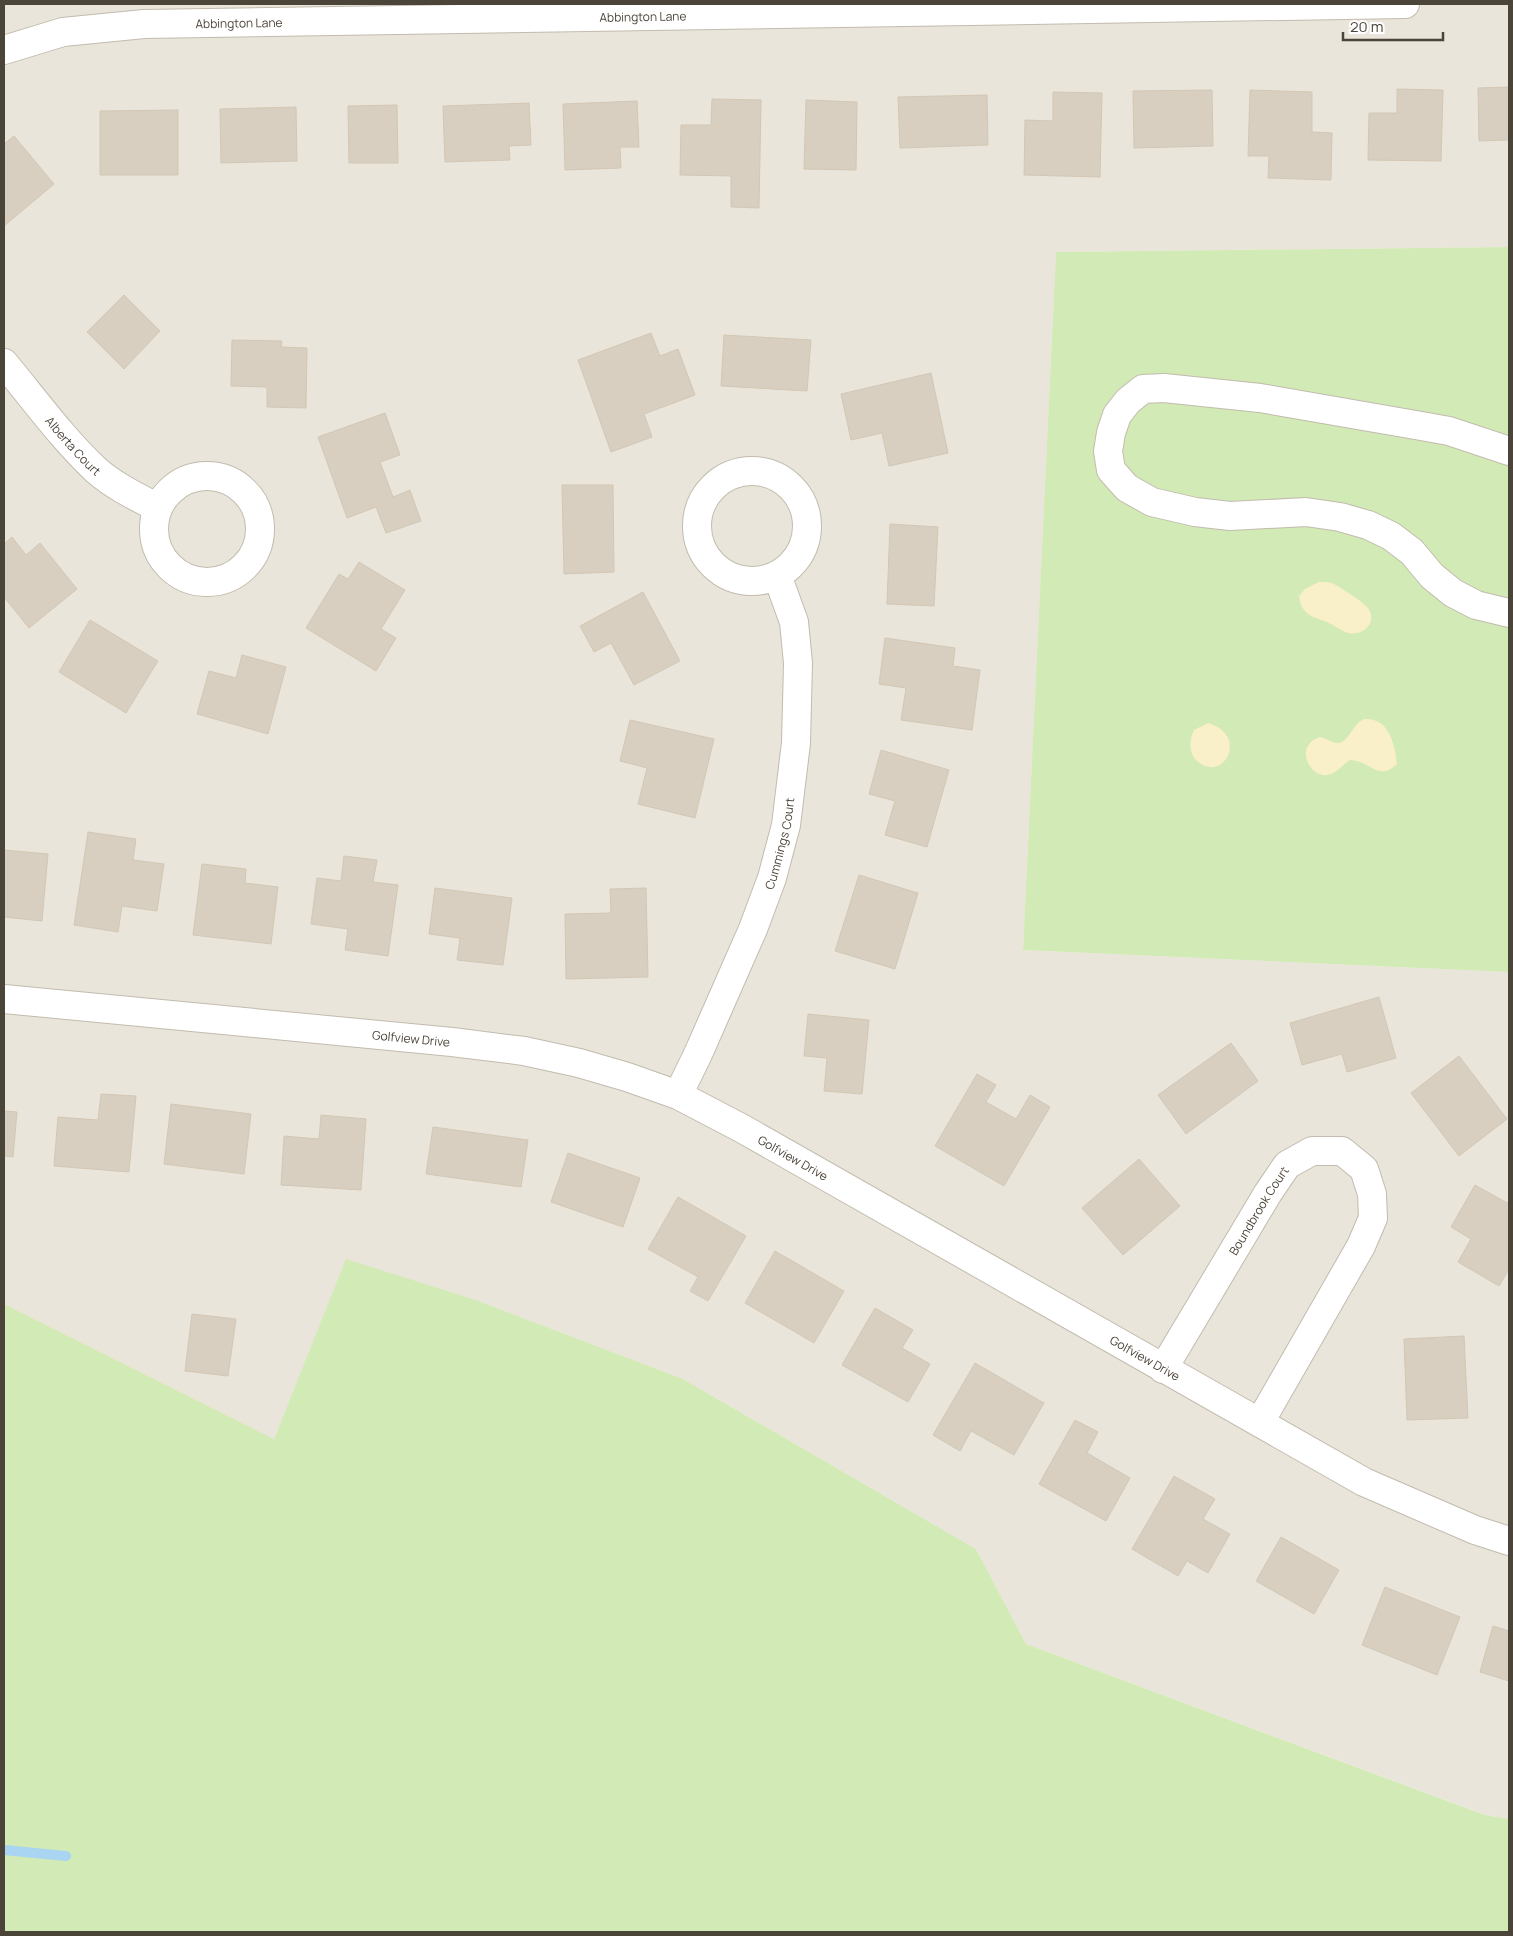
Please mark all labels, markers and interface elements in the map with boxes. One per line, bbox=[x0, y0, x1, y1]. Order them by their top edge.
street label: Abbington Lane bbox=[599, 7, 687, 25]
scale bar bbox=[1343, 10, 1443, 42]
street label: Abbington Lane bbox=[195, 13, 283, 32]
text: 20 m bbox=[1350, 16, 1383, 37]
street label: Alberta Court bbox=[42, 412, 105, 479]
street label: Cummings Court bbox=[760, 796, 798, 892]
street label: Golfview Drive bbox=[371, 1026, 451, 1050]
street label: Golfview Drive bbox=[755, 1131, 831, 1184]
street label: Boundbrook Court bbox=[1224, 1162, 1292, 1258]
street label: Golfview Drive bbox=[1107, 1331, 1183, 1384]

